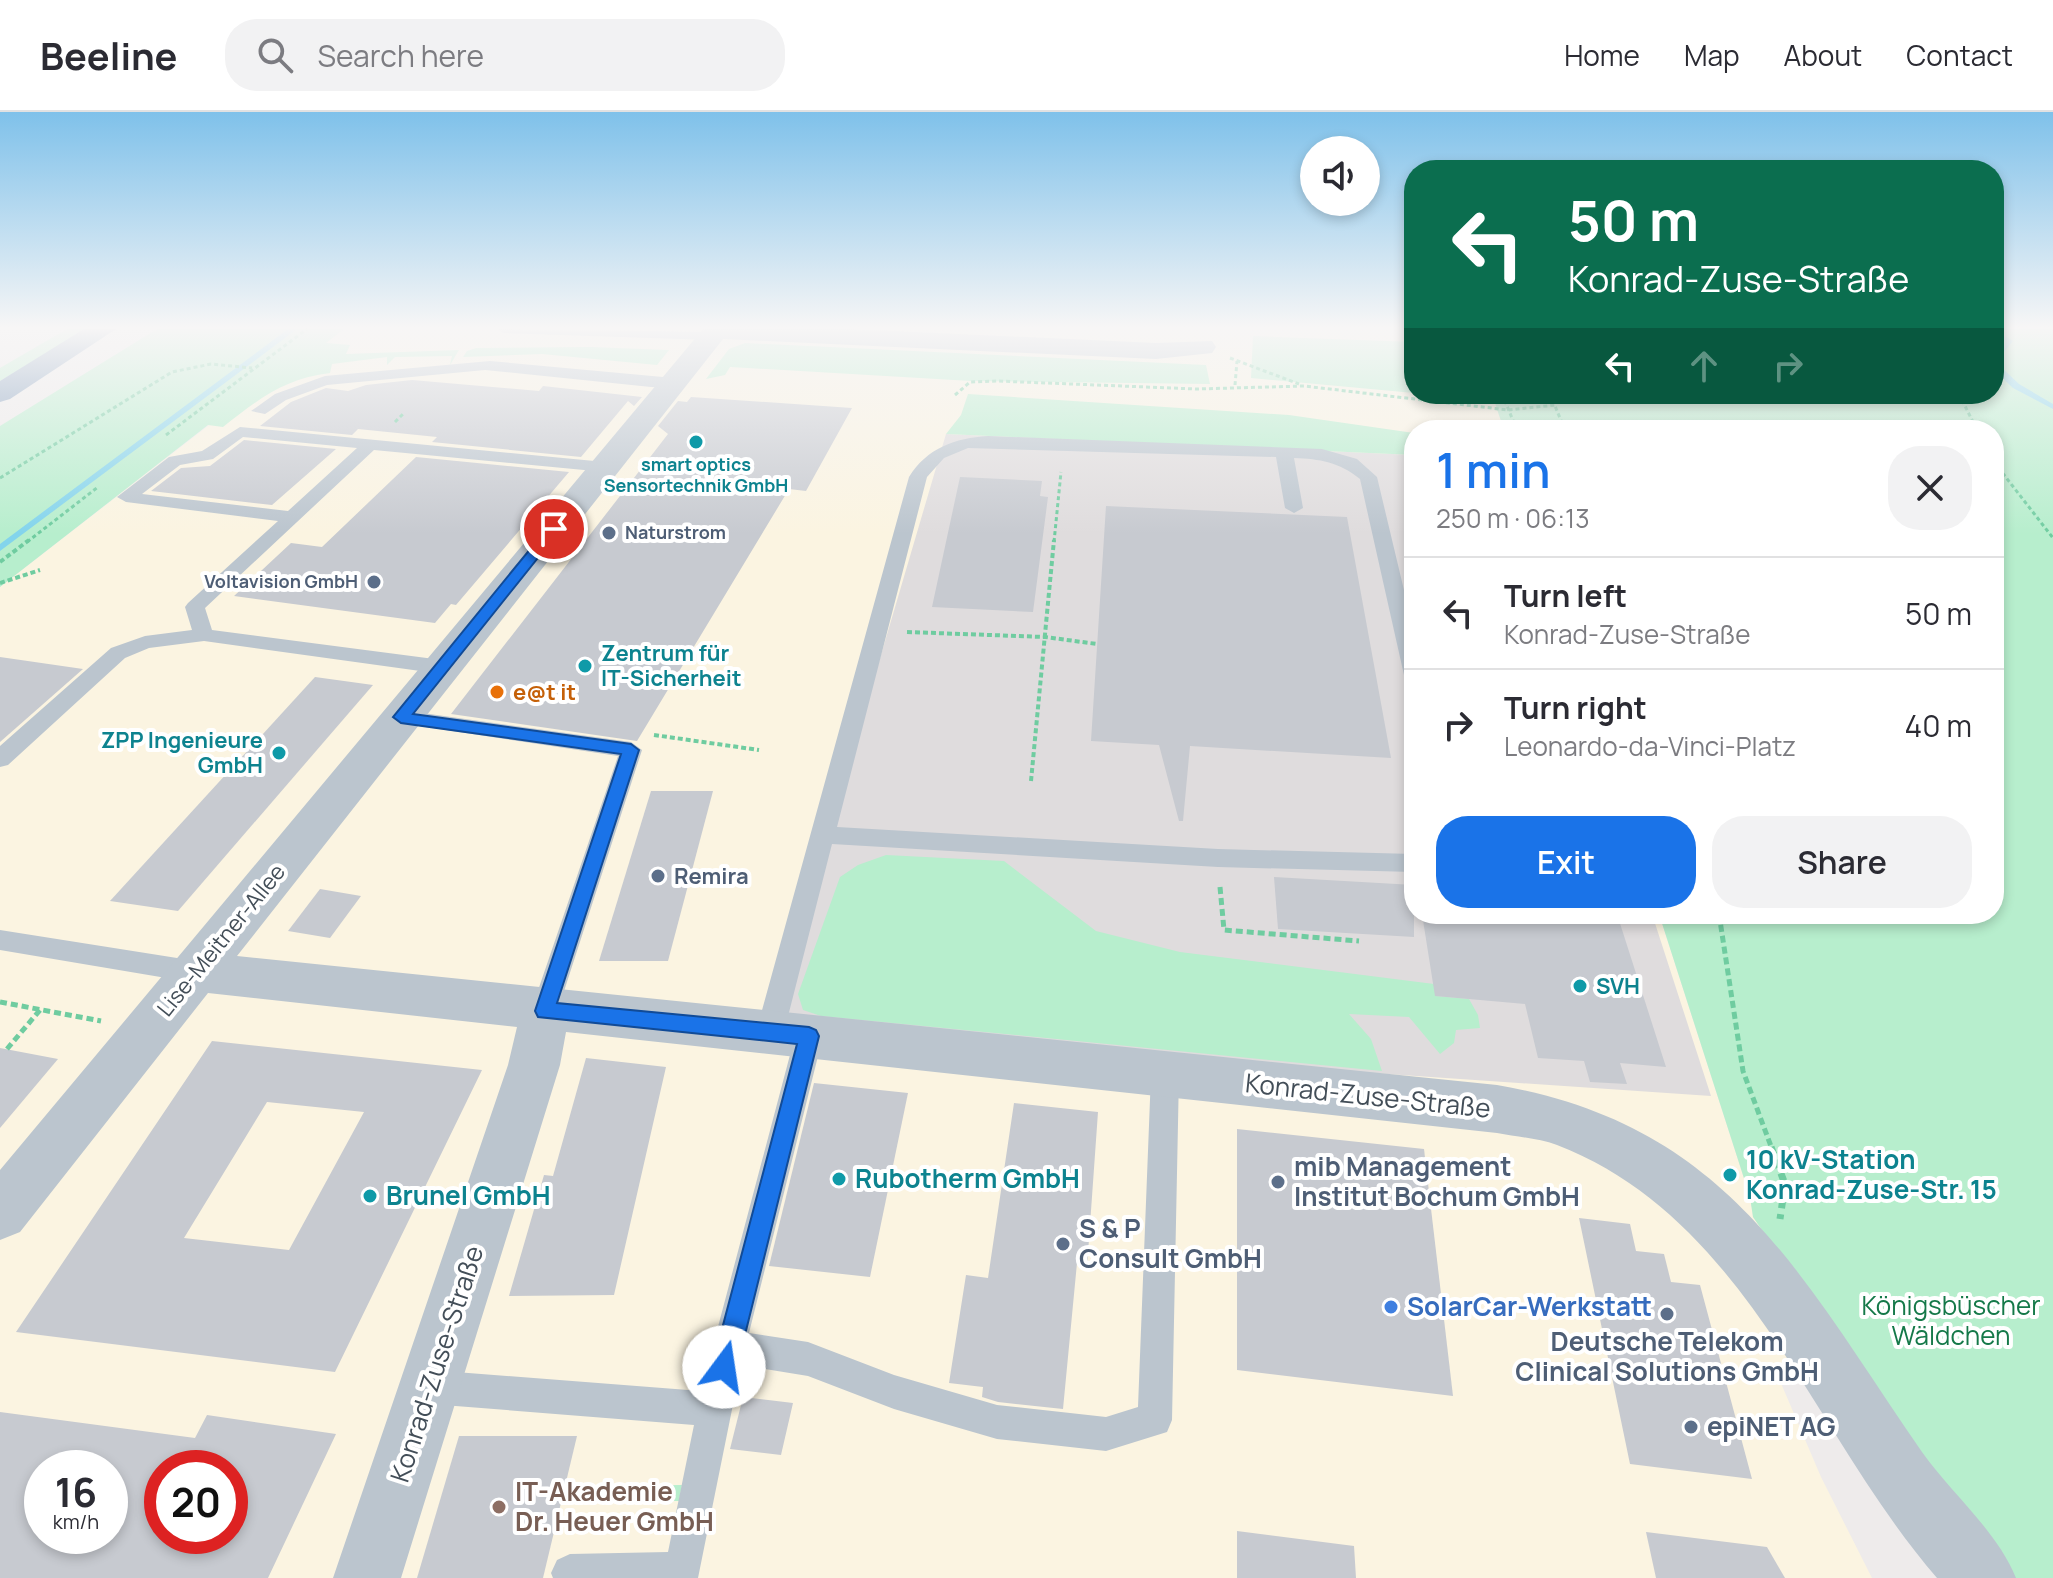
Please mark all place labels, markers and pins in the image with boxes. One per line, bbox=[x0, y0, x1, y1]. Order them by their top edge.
marker: smart optics Sensortechnik GmbH bbox=[687, 433, 705, 451]
place label: smart optics Sensortechnik GmbH bbox=[604, 452, 788, 497]
pin bbox=[520, 495, 588, 563]
place label: Naturstrom bbox=[625, 520, 726, 544]
marker: Naturstrom bbox=[600, 524, 618, 542]
place label: Voltavision GmbH bbox=[204, 569, 358, 593]
marker: Voltavision GmbH bbox=[365, 573, 383, 591]
place label: Zentrum für IT-Sicherheit bbox=[601, 638, 742, 693]
marker: Zentrum für IT-Sicherheit bbox=[576, 657, 594, 675]
place label: e@t it bbox=[513, 677, 576, 707]
marker: e@t it bbox=[488, 683, 506, 701]
place label: ZPP Ingenieure GmbH bbox=[101, 725, 263, 780]
marker: ZPP Ingenieure GmbH bbox=[270, 744, 288, 762]
place label: Remira bbox=[674, 861, 749, 891]
marker: Remira bbox=[649, 867, 667, 885]
place label: SVH bbox=[1596, 971, 1640, 1001]
marker: SVH bbox=[1571, 977, 1589, 995]
place label: 10 kV-Station Konrad-Zuse-Str. 15 bbox=[1746, 1141, 1997, 1207]
place label: mib Management Institut Bochum GmbH bbox=[1294, 1148, 1580, 1214]
place label: Rubotherm GmbH bbox=[855, 1160, 1080, 1196]
marker: 10 kV-Station Konrad-Zuse-Str. 15 bbox=[1721, 1166, 1739, 1184]
marker: Rubotherm GmbH bbox=[830, 1170, 848, 1188]
marker: mib Management Institut Bochum GmbH bbox=[1269, 1173, 1287, 1191]
place label: Brunel GmbH bbox=[386, 1177, 550, 1213]
marker: Brunel GmbH bbox=[361, 1187, 379, 1205]
place label: S & P Consult GmbH bbox=[1079, 1210, 1262, 1276]
marker: S & P Consult GmbH bbox=[1054, 1235, 1072, 1253]
place label: SolarCar-Werkstatt bbox=[1407, 1288, 1652, 1324]
marker: SolarCar-Werkstatt bbox=[1382, 1298, 1400, 1316]
marker: Deutsche Telekom Clinical Solutions GmbH bbox=[1658, 1305, 1676, 1323]
place label: Deutsche Telekom Clinical Solutions GmbH bbox=[1515, 1323, 1819, 1389]
place label: epiNET AG bbox=[1707, 1408, 1836, 1444]
marker: epiNET AG bbox=[1682, 1418, 1700, 1436]
place label: IT-Akademie Dr. Heuer GmbH bbox=[515, 1473, 714, 1539]
marker: IT-Akademie Dr. Heuer GmbH bbox=[490, 1498, 508, 1516]

